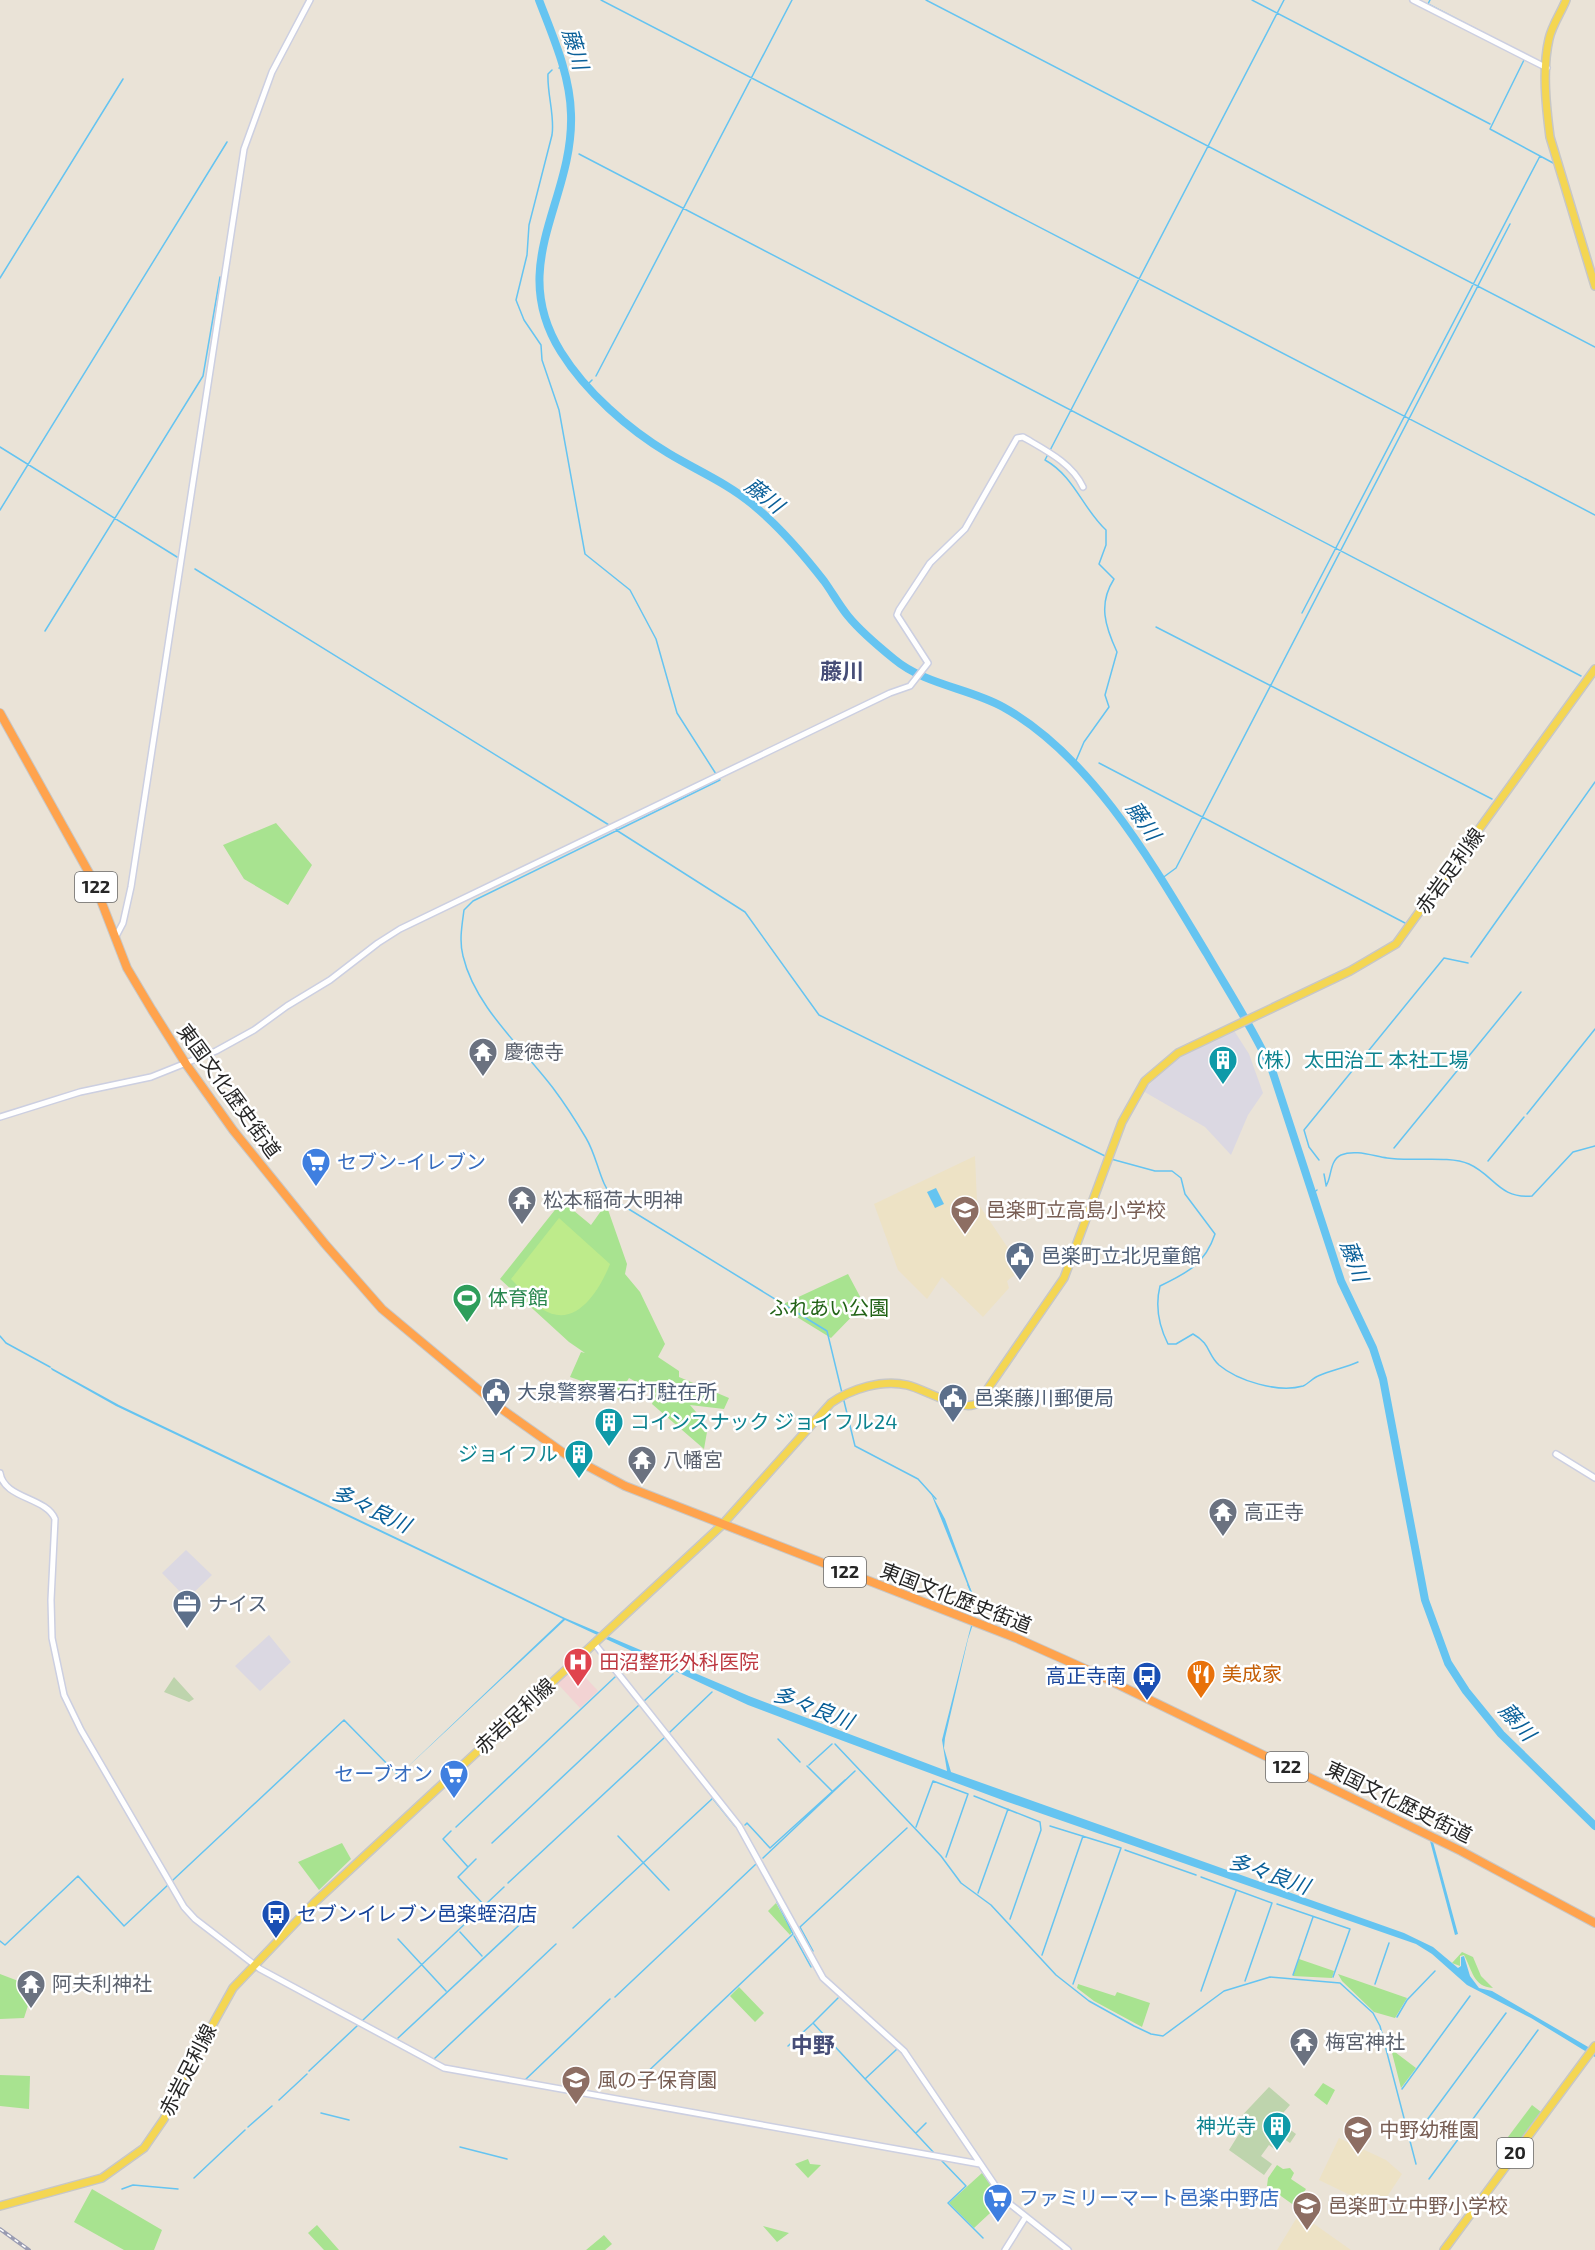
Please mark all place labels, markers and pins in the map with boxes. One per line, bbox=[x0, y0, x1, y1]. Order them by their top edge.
temple icon: 慶徳寺 bbox=[467, 1036, 499, 1078]
place label: 慶徳寺 bbox=[504, 1039, 564, 1063]
building icon: （株）太田治工 本社工場 bbox=[1207, 1044, 1239, 1086]
place label: （株）太田治工 本社工場 bbox=[1244, 1047, 1468, 1071]
supermarket icon: セブン-イレブン bbox=[300, 1146, 332, 1188]
place label: セブン-イレブン bbox=[337, 1149, 486, 1173]
temple icon: 松本稲荷大明神 bbox=[506, 1184, 538, 1226]
place label: 松本稲荷大明神 bbox=[543, 1187, 683, 1211]
school or university icon: 邑楽町立高島小学校 bbox=[949, 1194, 981, 1236]
place label: 邑楽町立高島小学校 bbox=[986, 1197, 1166, 1221]
public building icon: 邑楽町立北児童館 bbox=[1004, 1240, 1036, 1282]
place label: 邑楽町立北児童館 bbox=[1041, 1243, 1201, 1267]
sports icon: 体育館 bbox=[451, 1282, 483, 1324]
place label: 体育館 bbox=[488, 1285, 548, 1309]
public building icon: 大泉警察署石打駐在所 bbox=[480, 1376, 512, 1418]
place label: 大泉警察署石打駐在所 bbox=[517, 1379, 717, 1403]
public building icon: 邑楽藤川郵便局 bbox=[937, 1382, 969, 1424]
place label: 邑楽藤川郵便局 bbox=[974, 1385, 1114, 1409]
building icon: コインスナック ジョイフル24 bbox=[593, 1406, 625, 1448]
place label: コインスナック ジョイフル24 bbox=[630, 1409, 898, 1433]
building icon: ジョイフル bbox=[563, 1438, 595, 1480]
place label: ジョイフル bbox=[458, 1441, 558, 1465]
temple icon: 八幡宮 bbox=[626, 1444, 658, 1486]
place label: 八幡宮 bbox=[663, 1447, 723, 1471]
temple icon: 高正寺 bbox=[1207, 1496, 1239, 1538]
place label: 高正寺 bbox=[1244, 1499, 1304, 1523]
office icon: ナイス bbox=[171, 1588, 203, 1630]
place label: ナイス bbox=[208, 1591, 267, 1615]
hospital icon: 田沼整形外科医院 bbox=[562, 1646, 594, 1688]
place label: 田沼整形外科医院 bbox=[599, 1649, 759, 1673]
restaurant icon: 美成家 bbox=[1185, 1658, 1217, 1700]
bus stop icon: 高正寺南 bbox=[1131, 1660, 1163, 1702]
place label: 美成家 bbox=[1222, 1661, 1282, 1685]
place label: 高正寺南 bbox=[1046, 1663, 1126, 1687]
supermarket icon: セーブオン bbox=[438, 1758, 470, 1800]
place label: セーブオン bbox=[334, 1761, 433, 1785]
bus stop icon: セブンイレブン邑楽蛭沼店 bbox=[260, 1898, 292, 1940]
place label: セブンイレブン邑楽蛭沼店 bbox=[297, 1901, 537, 1925]
temple icon: 阿夫利神社 bbox=[15, 1968, 47, 2010]
place label: 阿夫利神社 bbox=[52, 1971, 152, 1995]
temple icon: 梅宮神社 bbox=[1288, 2026, 1320, 2068]
place label: 梅宮神社 bbox=[1325, 2029, 1405, 2053]
school or university icon: 風の子保育園 bbox=[560, 2064, 592, 2106]
place label: 風の子保育園 bbox=[597, 2067, 717, 2091]
building icon: 神光寺 bbox=[1261, 2110, 1293, 2152]
place label: 神光寺 bbox=[1196, 2113, 1256, 2137]
school or university icon: 中野幼稚園 bbox=[1342, 2114, 1374, 2156]
place label: 中野幼稚園 bbox=[1379, 2117, 1479, 2141]
supermarket icon: ファミリーマート邑楽中野店 bbox=[982, 2182, 1014, 2224]
place label: ファミリーマート邑楽中野店 bbox=[1019, 2185, 1279, 2209]
school or university icon: 邑楽町立中野小学校 bbox=[1291, 2190, 1323, 2232]
place label: 邑楽町立中野小学校 bbox=[1328, 2193, 1508, 2217]

